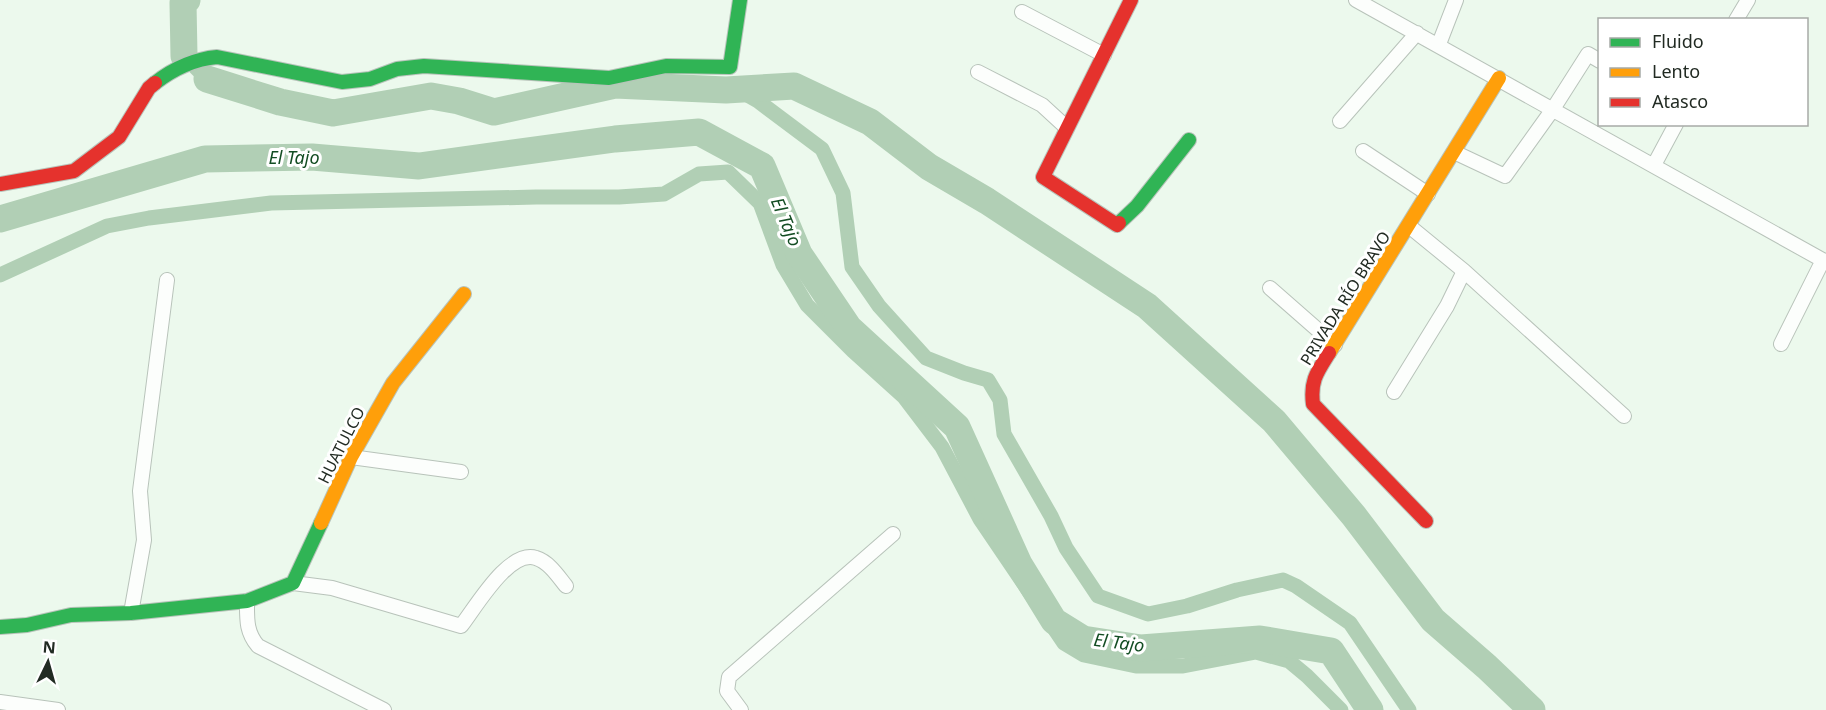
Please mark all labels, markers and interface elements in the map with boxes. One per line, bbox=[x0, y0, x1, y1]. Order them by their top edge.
legend bbox=[1598, 18, 1808, 126]
text: Fluido bbox=[1652, 29, 1704, 53]
text: Lento bbox=[1652, 59, 1700, 83]
text: Atasco bbox=[1652, 89, 1708, 113]
water label: El Tajo bbox=[268, 145, 320, 169]
water label: El Tajo bbox=[766, 193, 808, 250]
street label: PRIVADA RÍO BRAVO bbox=[1295, 227, 1395, 369]
street label: HUATULCO bbox=[312, 403, 370, 487]
water label: El Tajo bbox=[1092, 627, 1146, 657]
north arrow bbox=[18, 632, 78, 692]
text: N bbox=[42, 636, 57, 659]

